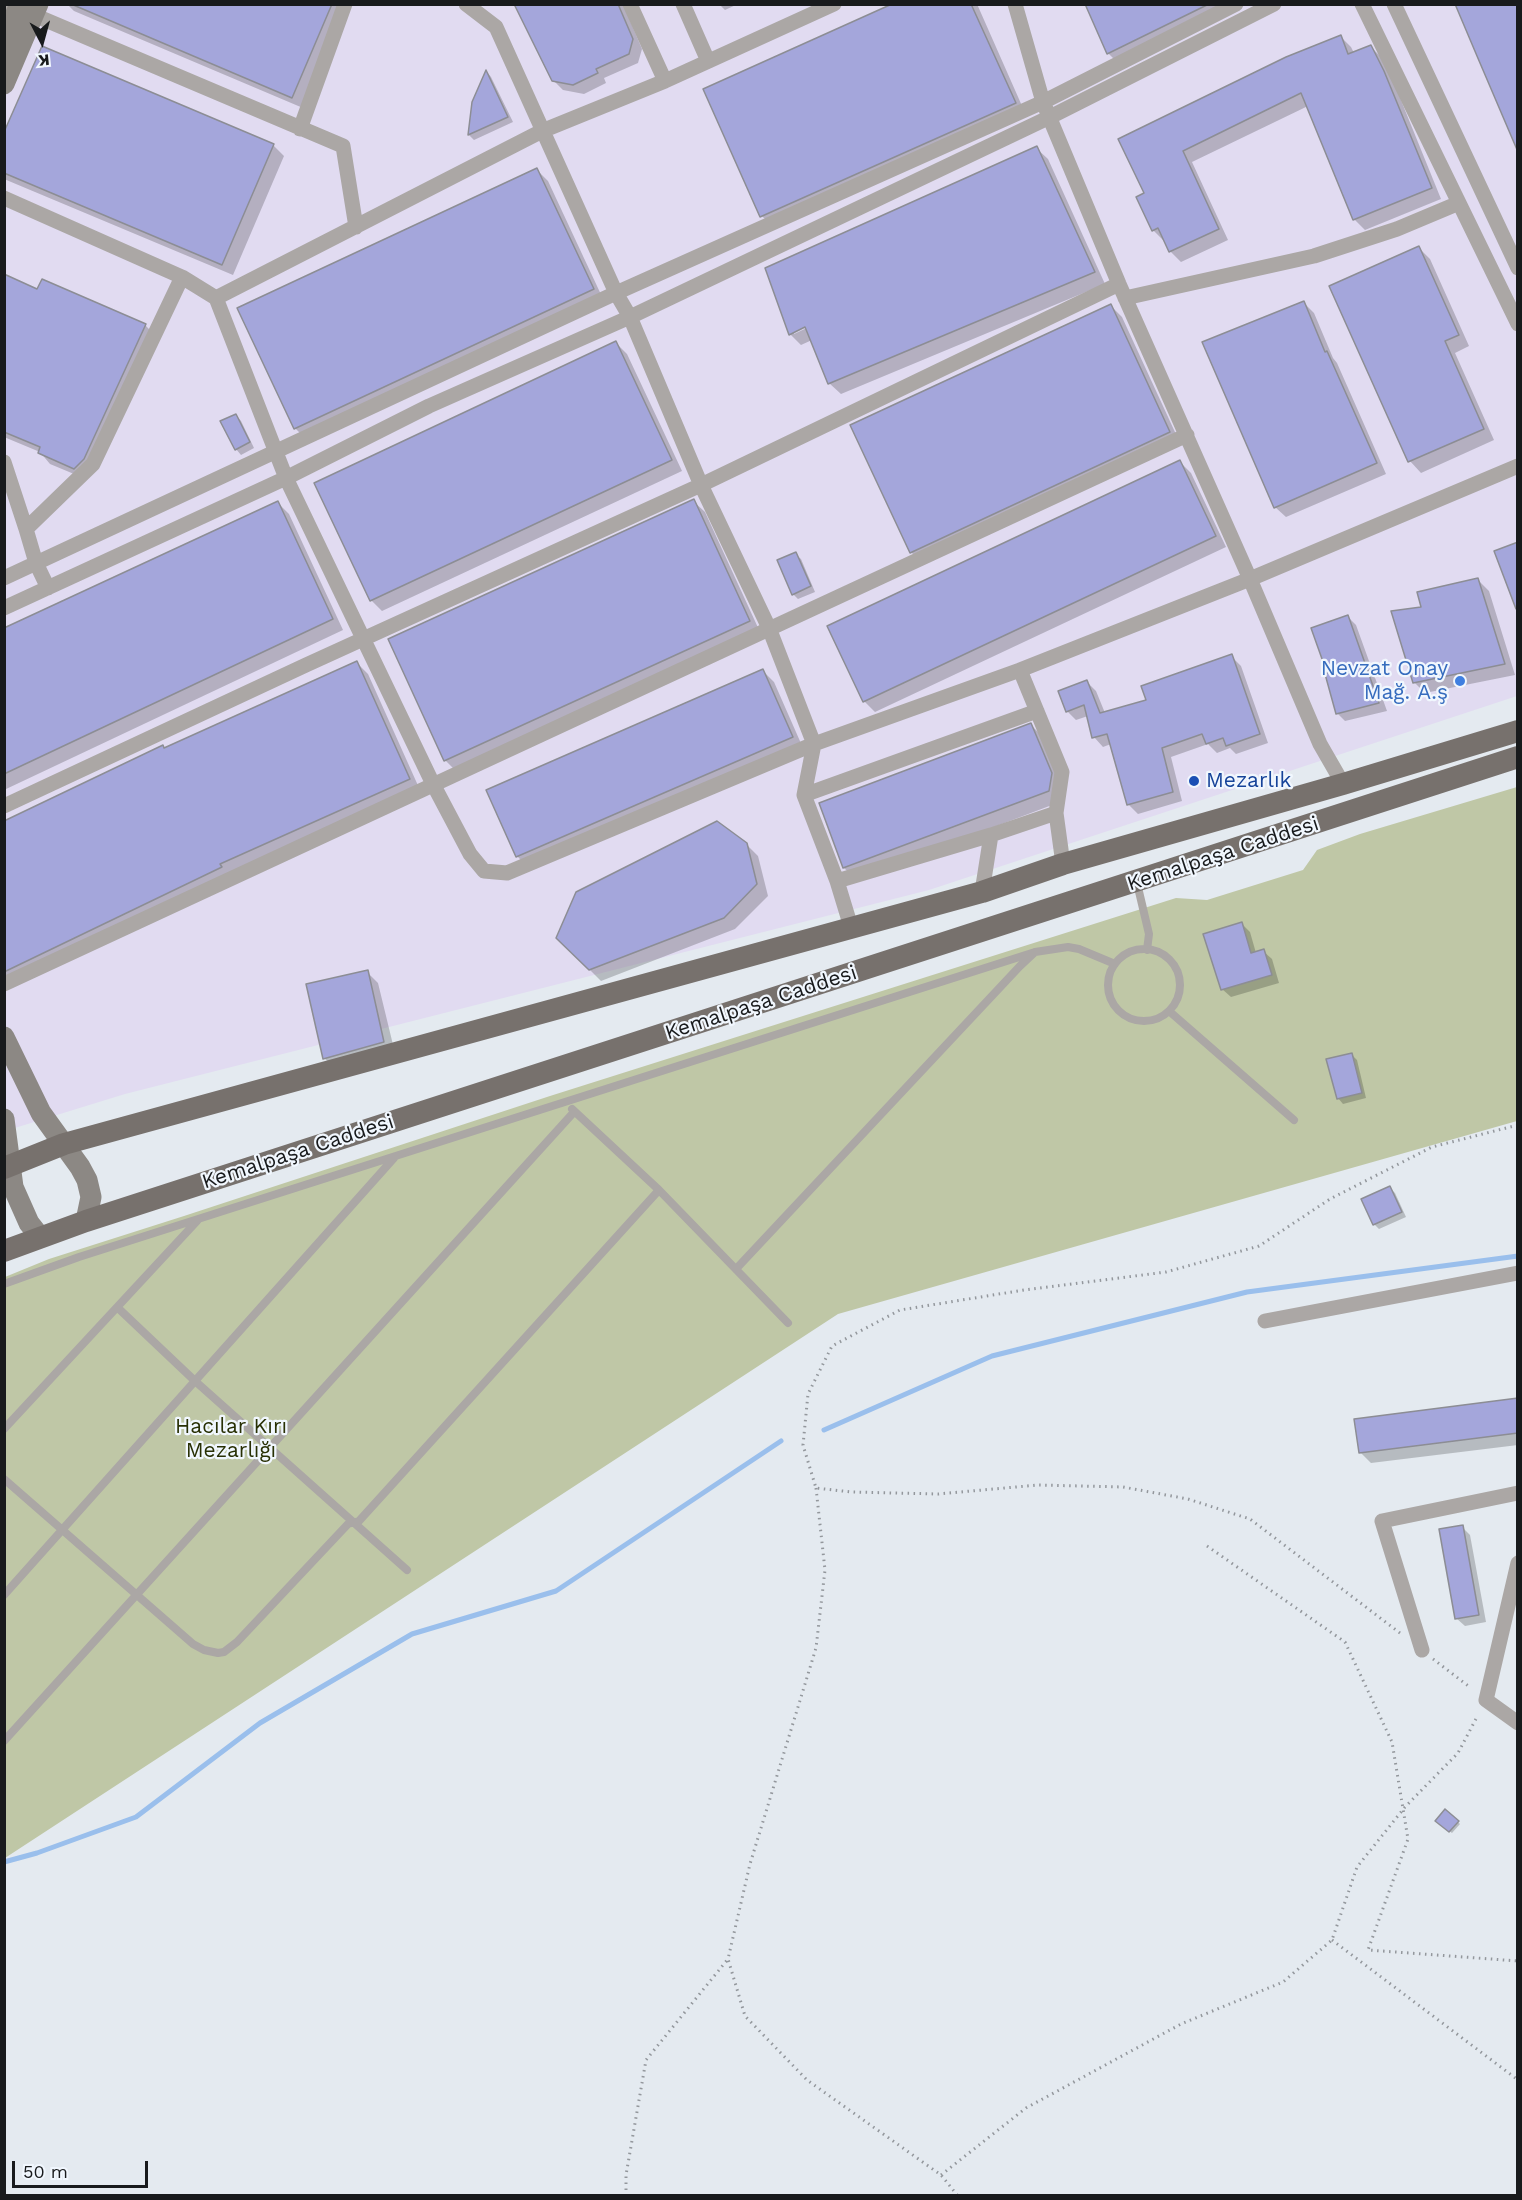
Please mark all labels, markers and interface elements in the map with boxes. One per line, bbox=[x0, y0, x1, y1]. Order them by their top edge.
north arrow bbox=[12, 12, 72, 72]
text: K bbox=[37, 50, 50, 70]
place label: Nevzat Onay Mağ. A.ş bbox=[1321, 656, 1448, 706]
marker: Nevzat Onay Mağ. A.ş bbox=[1453, 674, 1467, 688]
place label: Mezarlık bbox=[1206, 768, 1291, 794]
marker: Mezarlık bbox=[1187, 774, 1201, 788]
street label: Kemalpaşa Caddesi bbox=[1124, 811, 1322, 897]
street label: Kemalpaşa Caddesi bbox=[662, 960, 860, 1046]
street label: Kemalpaşa Caddesi bbox=[199, 1109, 397, 1195]
park label: Hacılar Kırı Mezarlığı bbox=[175, 1414, 287, 1464]
scale bar bbox=[15, 2149, 152, 2187]
text: 50 m bbox=[23, 2161, 68, 2182]

